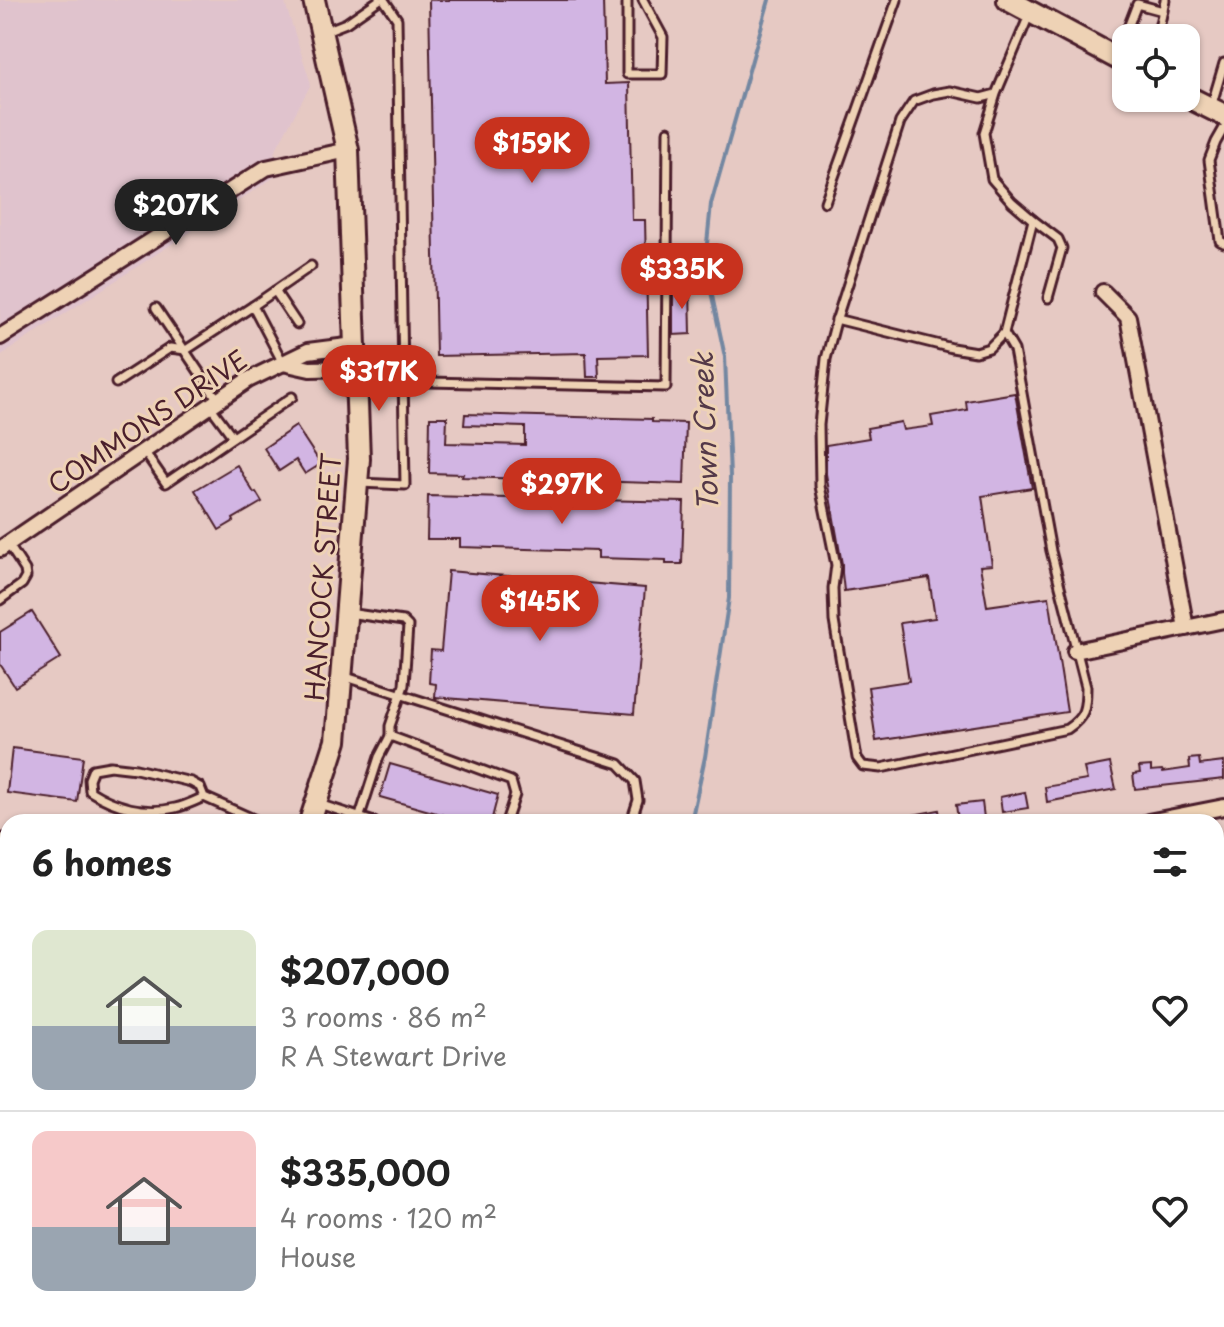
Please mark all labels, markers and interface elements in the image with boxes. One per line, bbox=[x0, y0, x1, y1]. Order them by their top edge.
map controls bbox=[1112, 24, 1200, 112]
button: locate bbox=[1112, 24, 1200, 112]
pin: $159K bbox=[476, 117, 588, 185]
text: $159K bbox=[493, 123, 571, 162]
pin: $207K bbox=[120, 179, 232, 247]
text: $207K bbox=[133, 185, 219, 224]
pin: $335K bbox=[626, 243, 738, 311]
text: $335K bbox=[639, 249, 725, 288]
street label: COMMONS DRIVE bbox=[39, 340, 255, 502]
pin: $317K bbox=[323, 345, 435, 413]
water label: Town Creek bbox=[680, 350, 728, 512]
text: $317K bbox=[339, 351, 419, 390]
street label: HANCOCK STREET bbox=[294, 452, 350, 702]
pin: $297K bbox=[506, 458, 618, 526]
text: $297K bbox=[520, 464, 604, 503]
pin: $145K bbox=[484, 575, 596, 643]
text: $145K bbox=[499, 581, 581, 620]
text: 6 homes bbox=[32, 836, 172, 888]
icon: filters bbox=[1148, 840, 1192, 884]
text: $207,000 bbox=[280, 945, 450, 997]
icon: home bbox=[96, 962, 192, 1058]
icon: heart bbox=[1148, 988, 1192, 1032]
text: 3 rooms · 86 m² bbox=[280, 997, 487, 1036]
text: R A Stewart Drive bbox=[280, 1036, 507, 1075]
text: $335,000 bbox=[280, 1146, 451, 1198]
icon: home bbox=[96, 1163, 192, 1259]
icon: heart bbox=[1148, 1189, 1192, 1233]
text: 4 rooms · 120 m² bbox=[280, 1198, 497, 1237]
text: House bbox=[280, 1237, 356, 1276]

